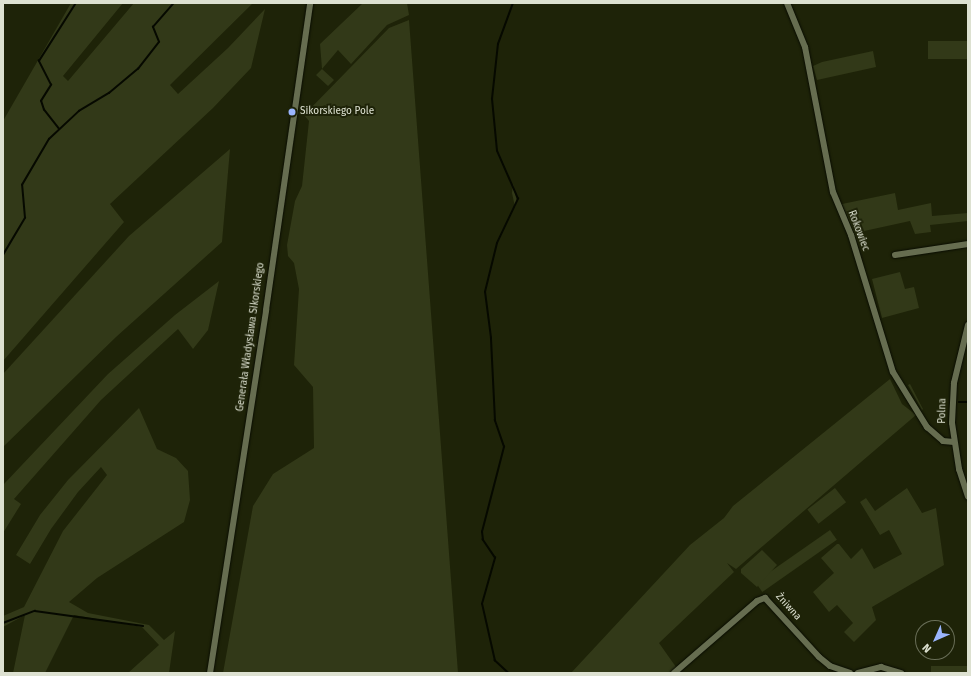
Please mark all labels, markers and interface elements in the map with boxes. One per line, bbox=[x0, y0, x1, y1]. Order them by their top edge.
place label: Sikorskiego Pole bbox=[300, 106, 374, 118]
marker: Sikorskiego Pole bbox=[287, 107, 297, 117]
street label: Rokowiec bbox=[845, 209, 871, 253]
street label: Generała Władysława Sikorskiego bbox=[235, 262, 267, 412]
street label: Polna bbox=[937, 398, 949, 424]
street label: Żniwna bbox=[773, 591, 803, 623]
north arrow bbox=[915, 620, 955, 660]
text: N bbox=[920, 641, 934, 655]

